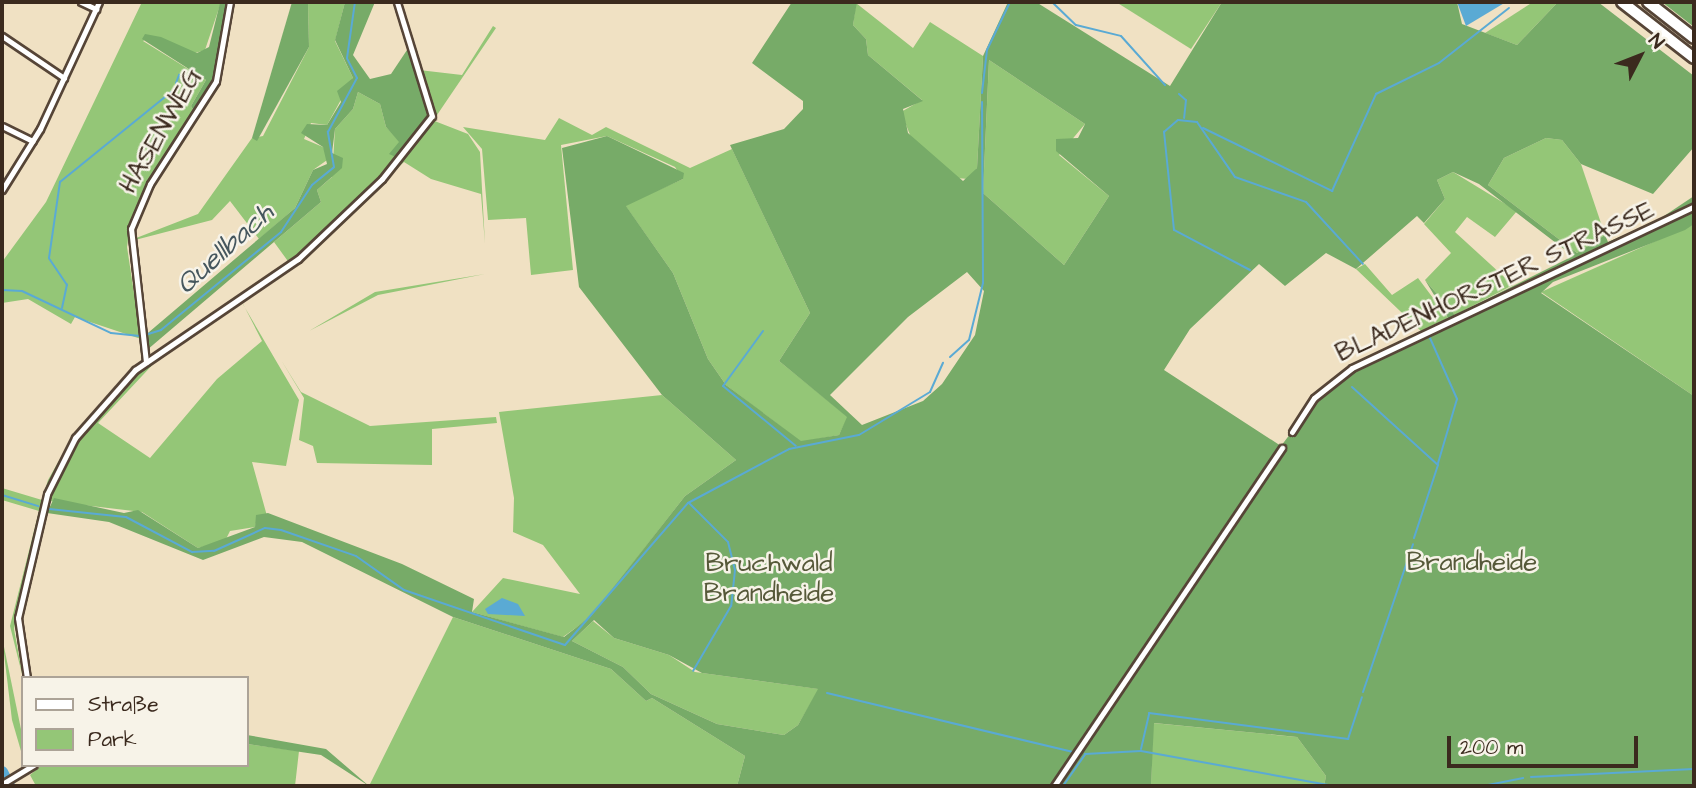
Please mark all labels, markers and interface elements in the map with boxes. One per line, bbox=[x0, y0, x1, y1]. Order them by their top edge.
north arrow bbox=[1605, 21, 1675, 91]
text: N bbox=[1642, 28, 1670, 55]
street label: HASENWEG bbox=[113, 63, 209, 199]
street label: BLADENHORSTER STRASSE bbox=[1331, 194, 1659, 370]
water label: Quellbach bbox=[169, 196, 281, 302]
park label: Brandheide bbox=[1407, 547, 1537, 579]
park label: Bruchwald Brandheide bbox=[704, 548, 834, 610]
legend bbox=[21, 676, 248, 767]
text: Straße bbox=[88, 690, 159, 719]
scale bar bbox=[1451, 722, 1642, 766]
text: Park bbox=[88, 725, 137, 754]
text: 200 m bbox=[1460, 733, 1523, 762]

